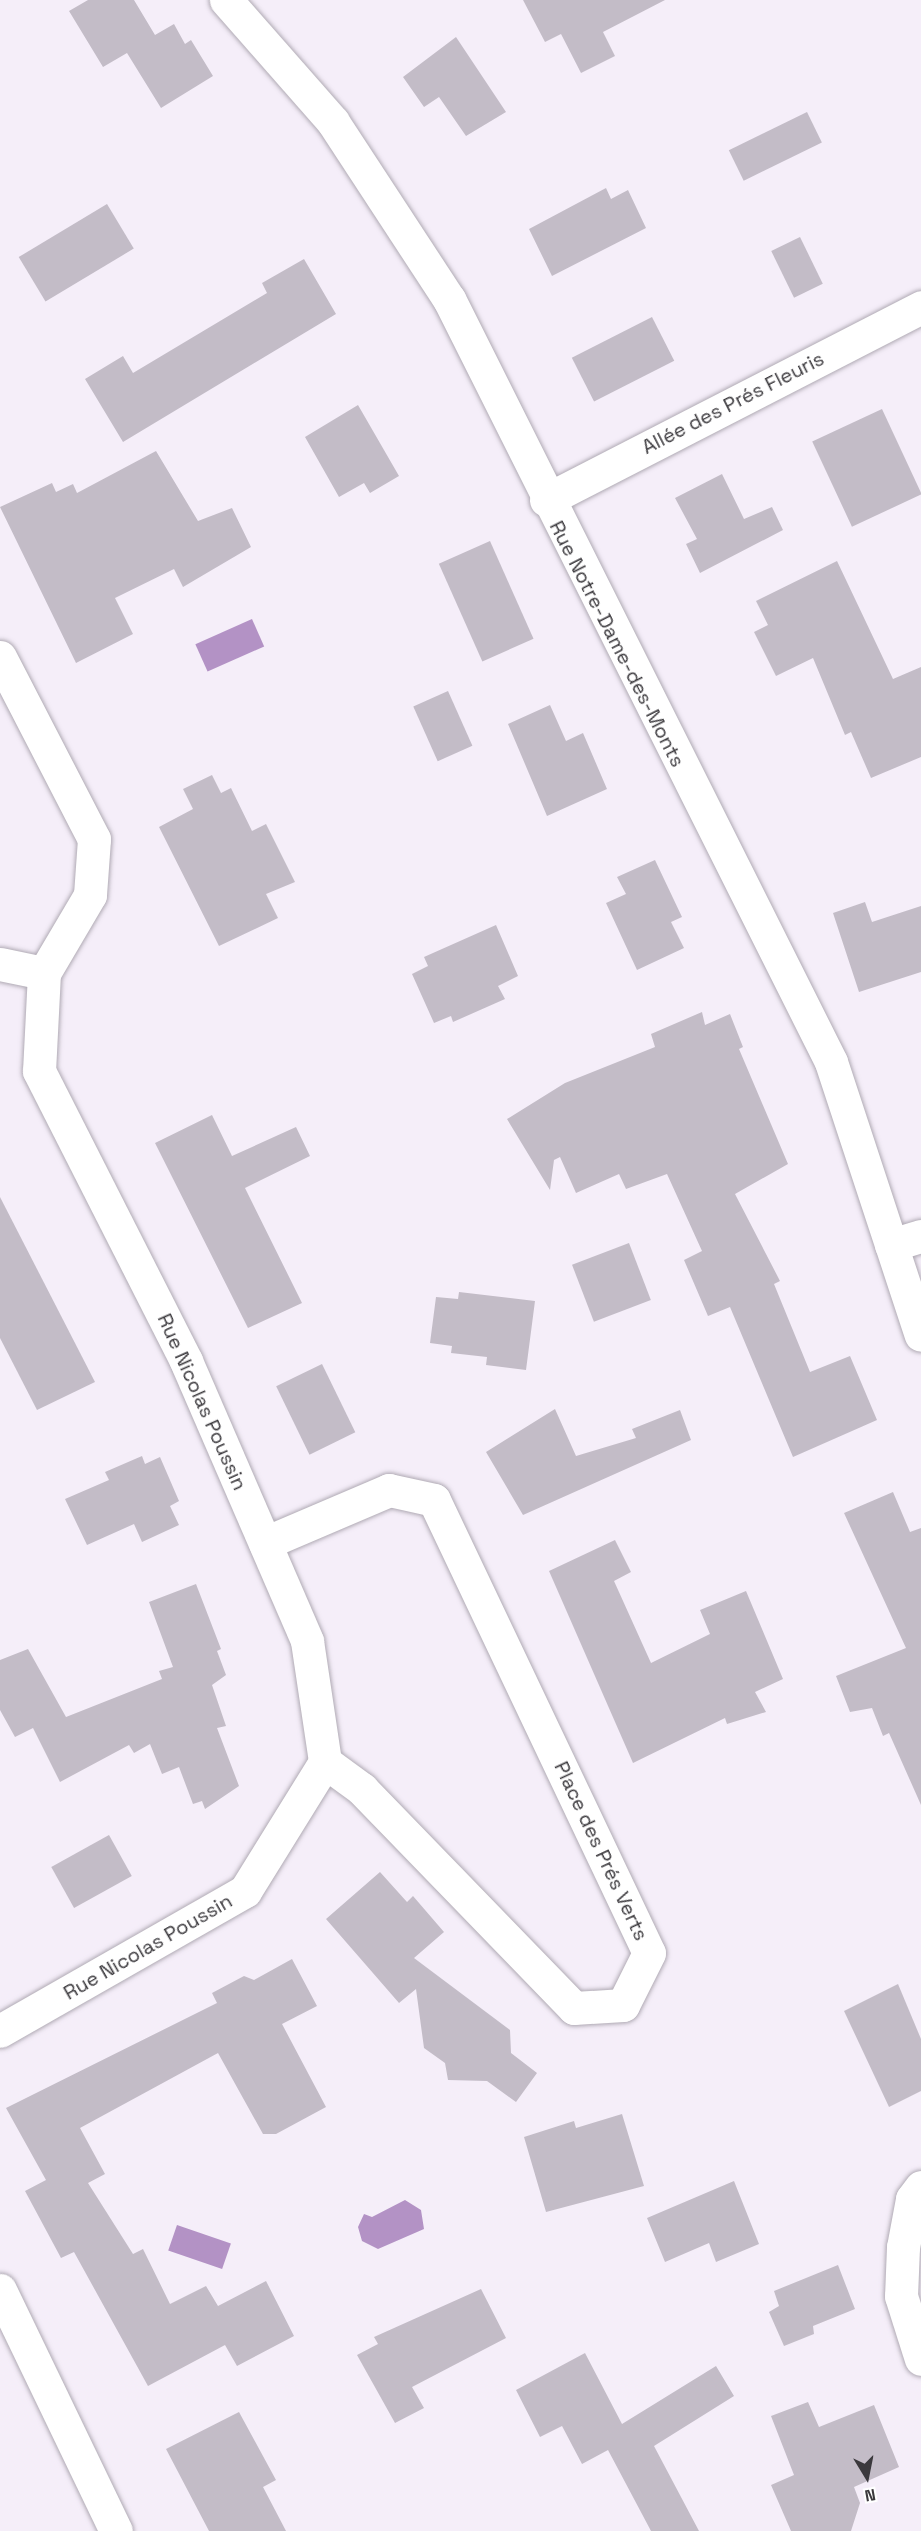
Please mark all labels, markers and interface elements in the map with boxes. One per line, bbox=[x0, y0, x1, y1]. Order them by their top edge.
street label: Allée des Prés Fleuris bbox=[638, 347, 828, 459]
street label: Rue Notre-Dame-des-Monts bbox=[544, 517, 690, 771]
street label: Rue Nicolas Poussin bbox=[152, 1310, 252, 1494]
street label: Place des Prés Verts bbox=[549, 1758, 653, 1944]
street label: Rue Nicolas Poussin bbox=[59, 1889, 237, 2005]
north arrow bbox=[837, 2447, 897, 2507]
text: N bbox=[863, 2484, 877, 2506]

